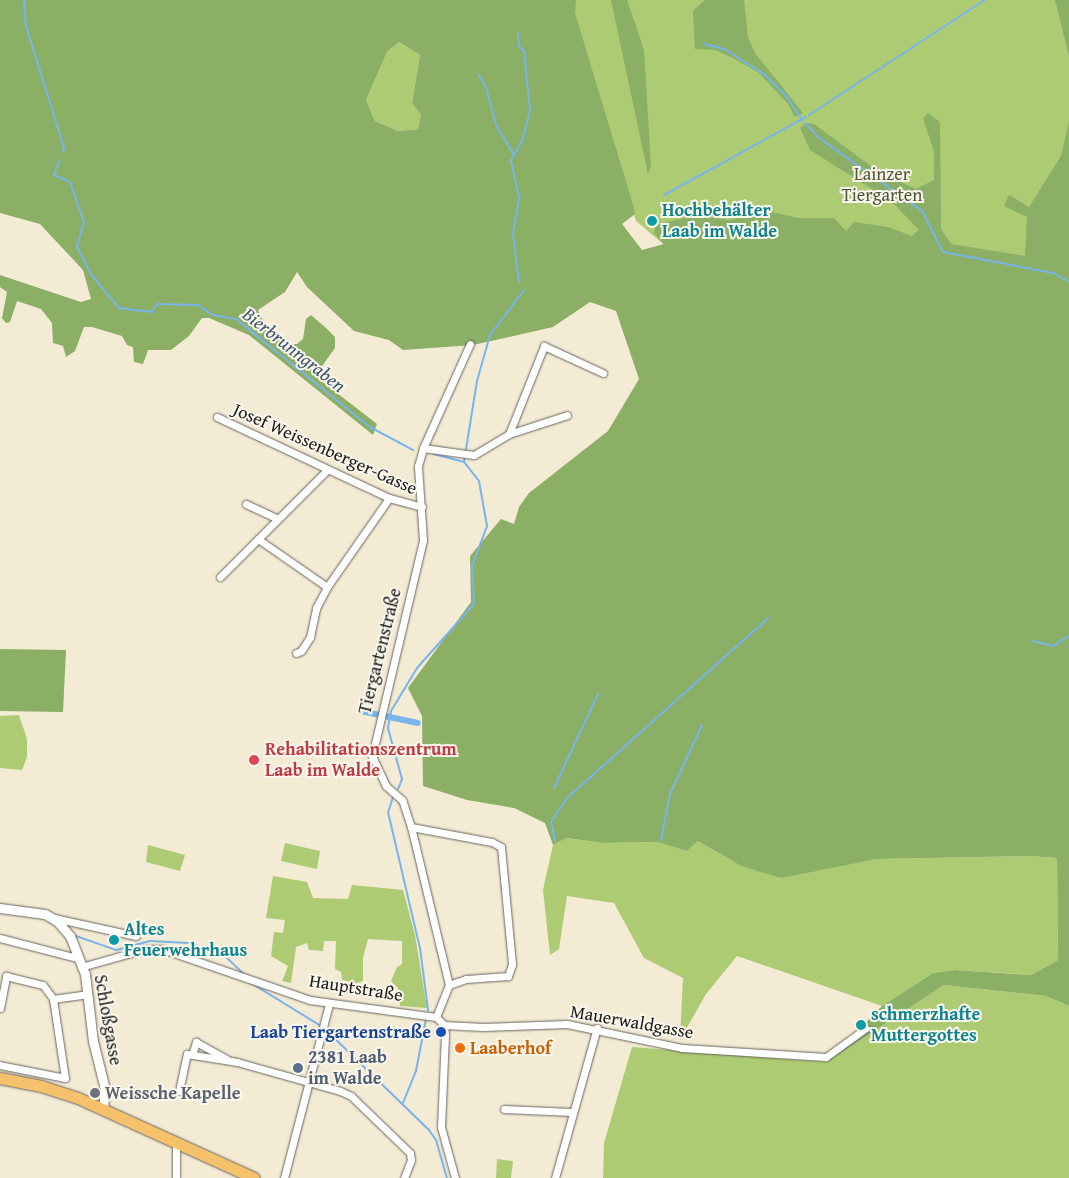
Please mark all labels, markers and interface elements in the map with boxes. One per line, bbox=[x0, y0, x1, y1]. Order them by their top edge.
park label: Lainzer Tiergarten bbox=[842, 164, 922, 206]
place label: Hochbehälter Laab im Walde bbox=[662, 200, 777, 242]
marker: Hochbehälter Laab im Walde bbox=[646, 215, 658, 227]
water label: Bierbrunngraben bbox=[238, 303, 350, 397]
street label: Josef Weissenberger-Gasse bbox=[230, 399, 420, 499]
street label: Tiergartenstraße bbox=[354, 586, 406, 716]
place label: Rehabilitationszentrum Laab im Walde bbox=[265, 739, 457, 782]
marker: Rehabilitationszentrum Laab im Walde bbox=[247, 753, 261, 767]
place label: Altes Feuerwehrhaus bbox=[124, 919, 247, 962]
marker: Altes Feuerwehrhaus bbox=[108, 934, 120, 946]
street label: Hauptstraße bbox=[308, 970, 404, 1006]
street label: Schloßgasse bbox=[89, 973, 127, 1067]
street label: Mauerwaldgasse bbox=[569, 1001, 695, 1043]
place label: schmerzhafte Muttergottes bbox=[871, 1004, 980, 1046]
marker: schmerzhafte Muttergottes bbox=[855, 1019, 867, 1031]
place label: Laab Tiergartenstraße bbox=[250, 1021, 431, 1043]
marker: Laab Tiergartenstraße bbox=[435, 1026, 447, 1038]
place label: Laaberhof bbox=[470, 1037, 551, 1059]
marker: Laaberhof bbox=[454, 1042, 466, 1054]
place label: 2381 Laab im Walde bbox=[308, 1047, 387, 1090]
marker: 2381 Laab im Walde bbox=[292, 1062, 304, 1074]
place label: Weissche Kapelle bbox=[105, 1082, 241, 1104]
marker: Weissche Kapelle bbox=[89, 1087, 101, 1099]

